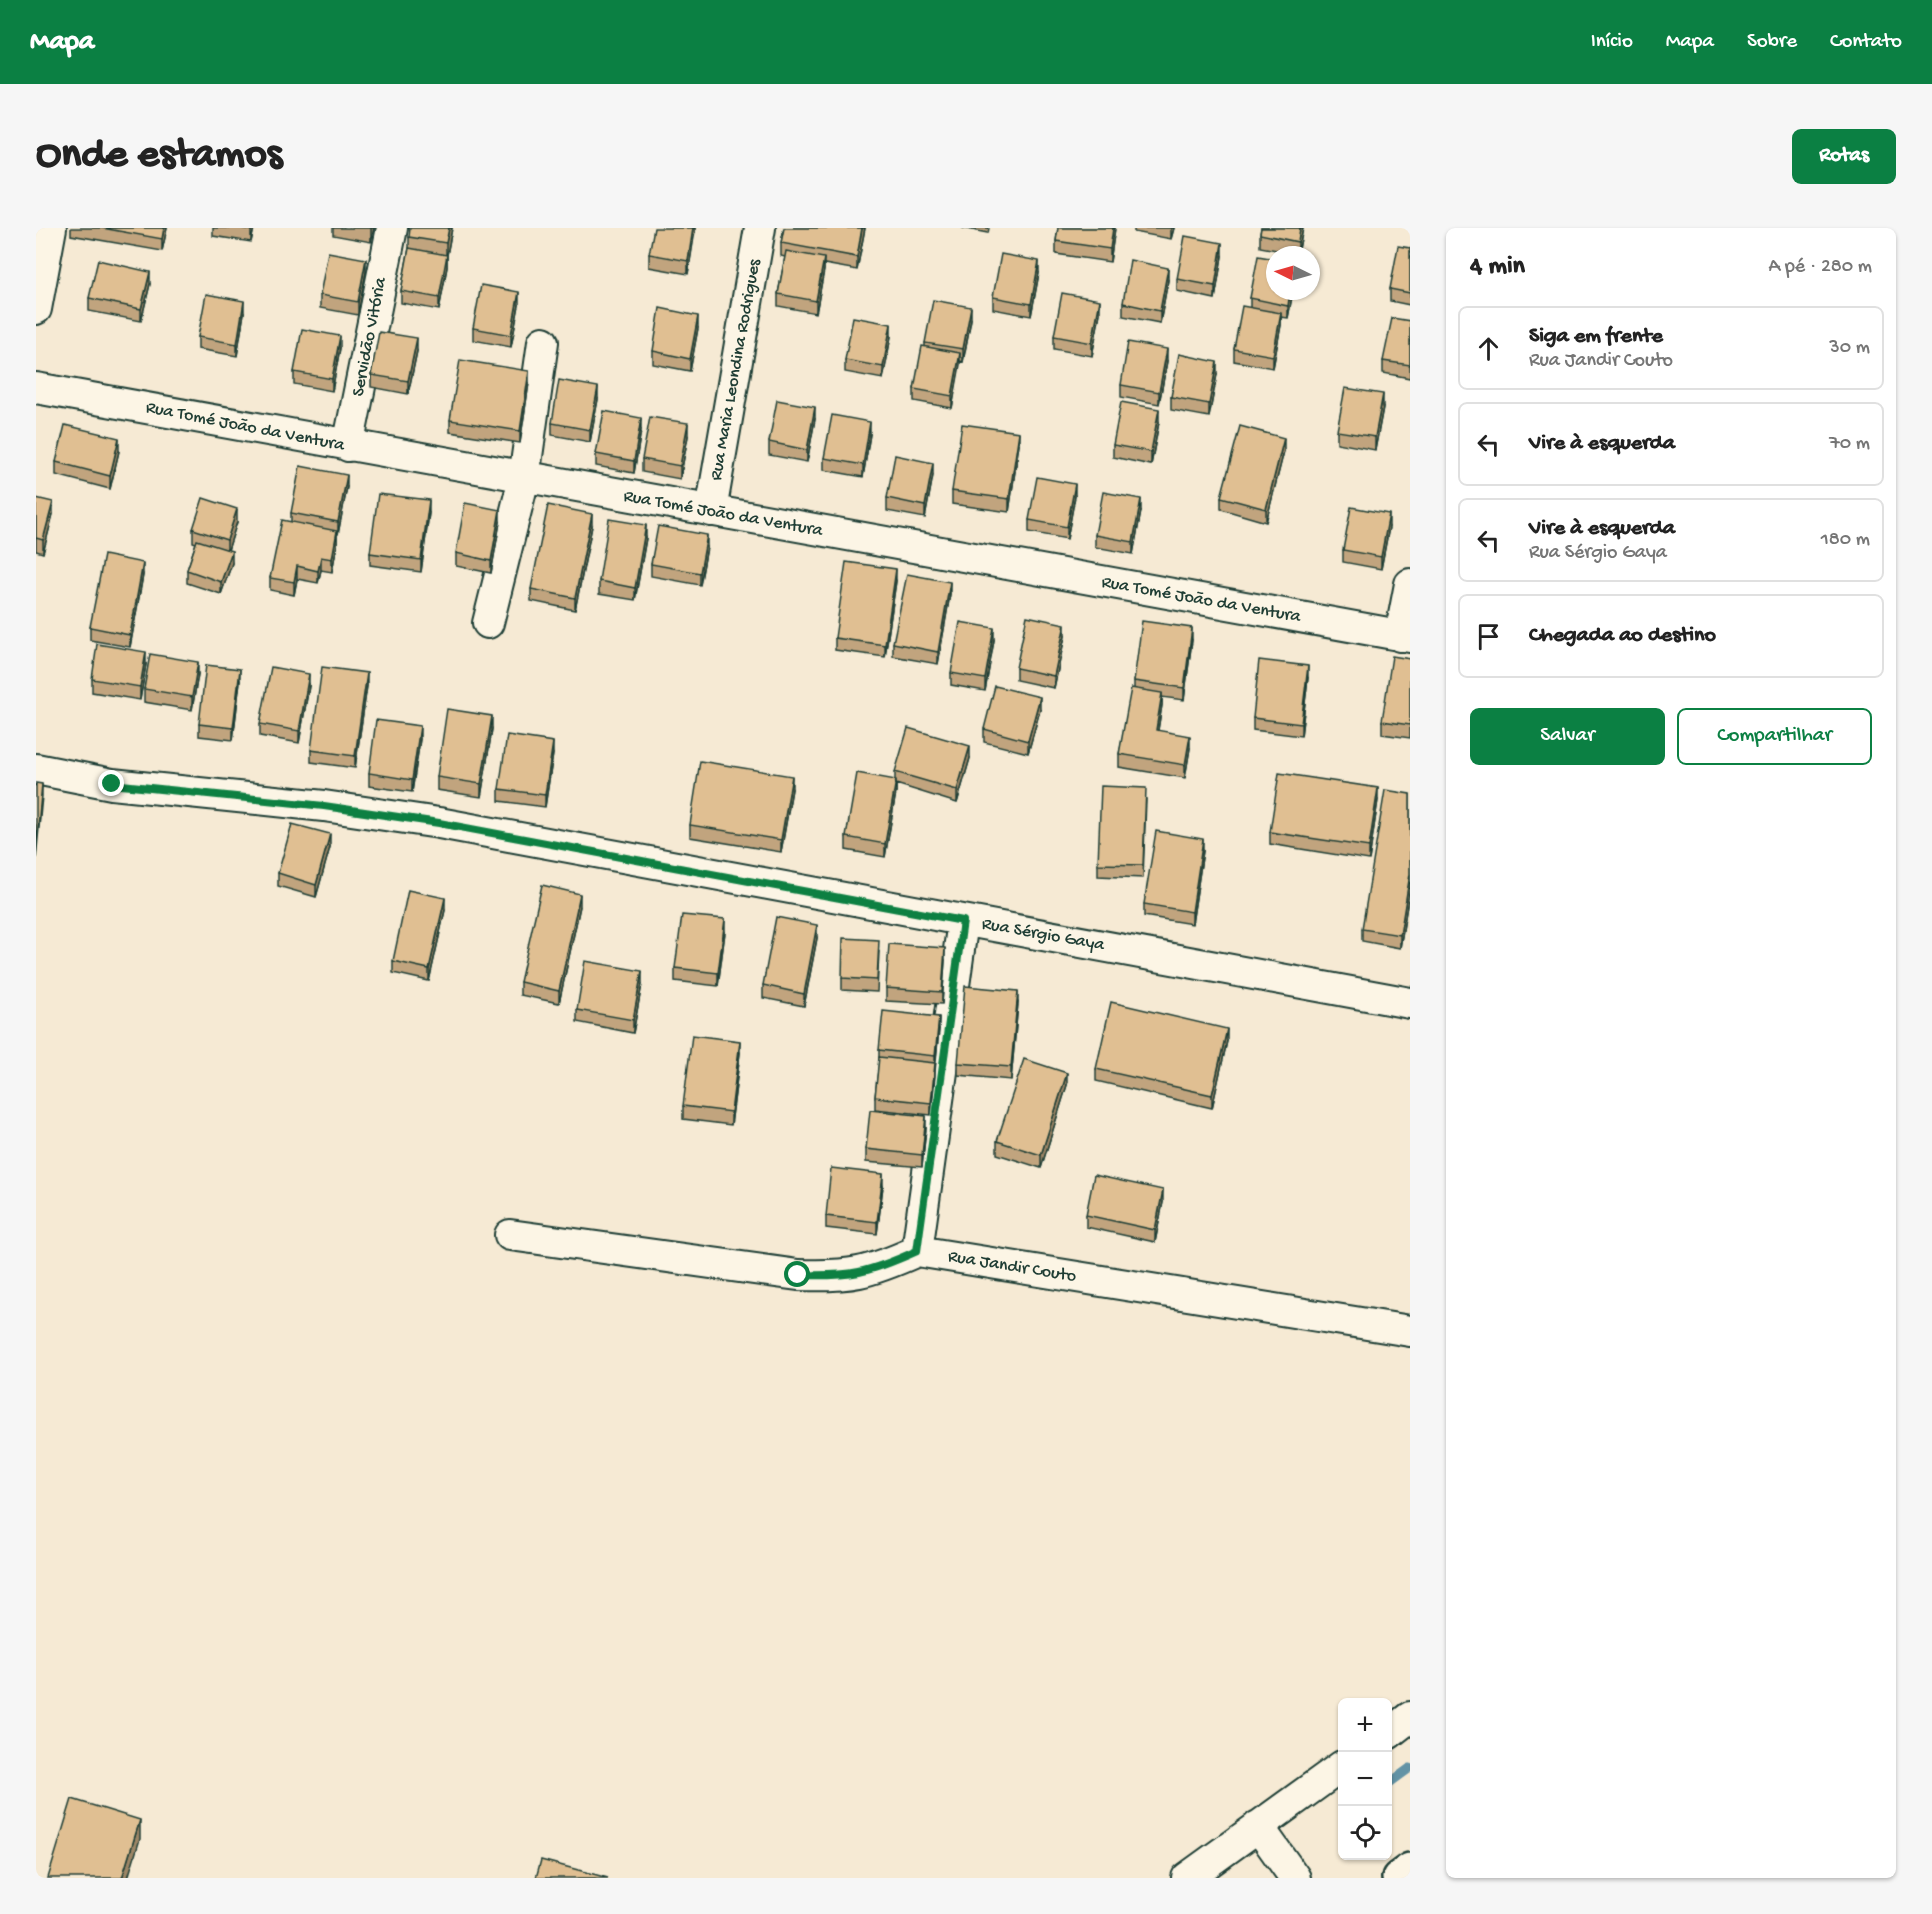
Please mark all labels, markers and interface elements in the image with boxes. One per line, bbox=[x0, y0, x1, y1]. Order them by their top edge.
text: Mapa bbox=[30, 26, 94, 59]
text: Início bbox=[1591, 30, 1633, 55]
text: Mapa bbox=[1666, 30, 1714, 55]
text: Sobre bbox=[1747, 30, 1797, 55]
text: Contato bbox=[1830, 30, 1902, 55]
button: Rotas bbox=[1792, 129, 1896, 184]
text: Onde estamos bbox=[36, 132, 282, 181]
north arrow bbox=[1266, 246, 1320, 300]
text: 4 min bbox=[1470, 252, 1525, 283]
street label: Rua Maria Leondina Rodrigues bbox=[706, 256, 766, 482]
text: A pé · 280 m bbox=[1768, 256, 1872, 279]
street label: Servidão Vitória bbox=[348, 275, 392, 398]
text: Siga em frente bbox=[1529, 324, 1663, 350]
icon: ahead bbox=[1472, 332, 1505, 365]
text: 30 m bbox=[1829, 337, 1870, 360]
text: Rua Jandir Couto bbox=[1529, 350, 1673, 373]
street label: Rua Tomé João da Ventura bbox=[144, 397, 347, 457]
icon: left bbox=[1472, 428, 1505, 461]
text: Vire à esquerda bbox=[1529, 431, 1675, 457]
text: 70 m bbox=[1829, 433, 1870, 456]
street label: Rua Tomé João da Ventura bbox=[622, 486, 825, 542]
text: Vire à esquerda bbox=[1529, 516, 1675, 542]
icon: left bbox=[1472, 524, 1505, 557]
text: 180 m bbox=[1821, 529, 1870, 552]
text: Rua Sérgio Gaya bbox=[1529, 542, 1667, 565]
street label: Rua Tomé João da Ventura bbox=[1100, 572, 1303, 628]
icon: arrive bbox=[1472, 620, 1505, 653]
text: Chegada ao destino bbox=[1529, 623, 1716, 649]
button: Salvar bbox=[1470, 708, 1665, 765]
button: Compartilhar bbox=[1677, 708, 1872, 765]
route end bbox=[98, 770, 124, 796]
street label: Rua Sérgio Gaya bbox=[980, 914, 1107, 956]
street label: Rua Jandir Couto bbox=[946, 1246, 1078, 1288]
route start bbox=[784, 1261, 810, 1287]
map controls bbox=[1338, 1698, 1392, 1860]
button: + bbox=[1338, 1698, 1392, 1752]
button: − bbox=[1338, 1752, 1392, 1806]
button: locate bbox=[1338, 1806, 1392, 1860]

